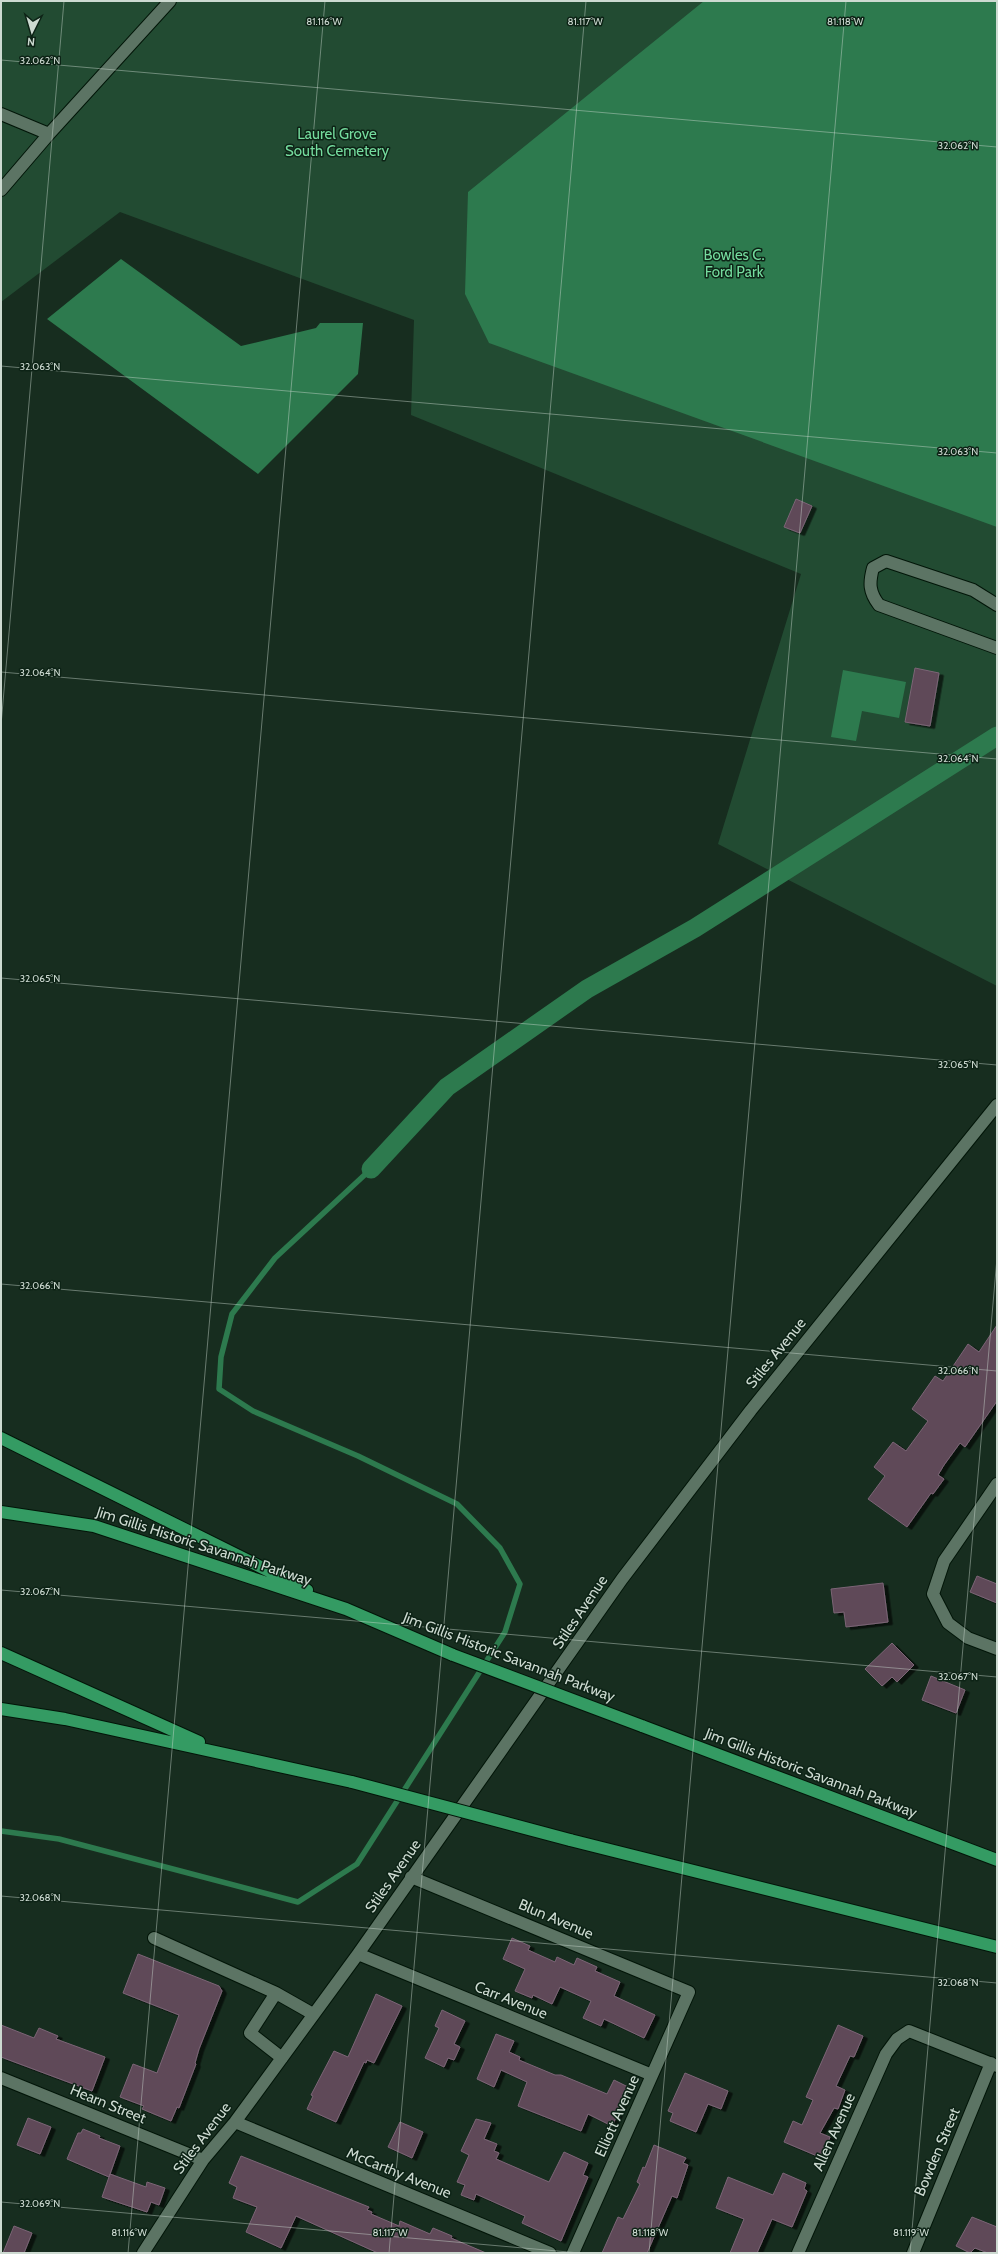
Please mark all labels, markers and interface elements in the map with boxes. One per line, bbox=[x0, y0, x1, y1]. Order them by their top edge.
north arrow bbox=[12, 12, 52, 52]
text: 81.116°W bbox=[306, 15, 342, 28]
text: 81.117°W bbox=[567, 15, 603, 28]
text: 81.118°W bbox=[827, 15, 864, 28]
text: N bbox=[27, 35, 36, 49]
text: 32.062°N bbox=[20, 54, 60, 67]
park label: Laurel Grove South Cemetery bbox=[285, 125, 389, 160]
text: 32.062°N bbox=[938, 139, 978, 152]
park label: Bowles C. Ford Park bbox=[703, 246, 765, 281]
text: 32.063°N bbox=[20, 360, 60, 373]
text: 32.063°N bbox=[938, 445, 978, 458]
text: 32.064°N bbox=[20, 666, 60, 679]
text: 32.064°N bbox=[938, 752, 978, 765]
text: 32.065°N bbox=[20, 972, 60, 985]
text: 32.065°N bbox=[938, 1058, 978, 1071]
text: 32.066°N bbox=[20, 1279, 60, 1292]
street label: Stiles Avenue bbox=[742, 1314, 810, 1392]
text: 32.066°N bbox=[938, 1364, 978, 1377]
street label: Jim Gillis Historic Savannah Parkway bbox=[93, 1502, 314, 1590]
street label: Stiles Avenue bbox=[549, 1571, 611, 1652]
text: 32.067°N bbox=[20, 1585, 60, 1598]
street label: Jim Gillis Historic Savannah Parkway bbox=[400, 1608, 618, 1706]
text: 32.067°N bbox=[938, 1670, 978, 1683]
street label: Jim Gillis Historic Savannah Parkway bbox=[702, 1724, 920, 1822]
street label: Stiles Avenue bbox=[361, 1836, 425, 1916]
text: 32.068°N bbox=[19, 1891, 61, 1904]
street label: Blun Avenue bbox=[516, 1895, 596, 1943]
text: 32.068°N bbox=[937, 1976, 979, 1989]
street label: Carr Avenue bbox=[472, 1977, 550, 2023]
street label: Elliott Avenue bbox=[591, 2072, 643, 2160]
street label: Hearn Street bbox=[67, 2081, 149, 2127]
street label: Allen Avenue bbox=[809, 2090, 859, 2174]
street label: Stiles Avenue bbox=[169, 2098, 235, 2177]
street label: Bowden Street bbox=[910, 2105, 964, 2199]
street label: McCarthy Avenue bbox=[344, 2144, 454, 2202]
text: 32.069°N bbox=[20, 2197, 60, 2210]
text: 81.116°W bbox=[111, 2226, 147, 2239]
text: 81.117°W bbox=[372, 2226, 408, 2239]
text: 81.118°W bbox=[632, 2226, 669, 2239]
text: 81.119°W bbox=[893, 2226, 929, 2239]

